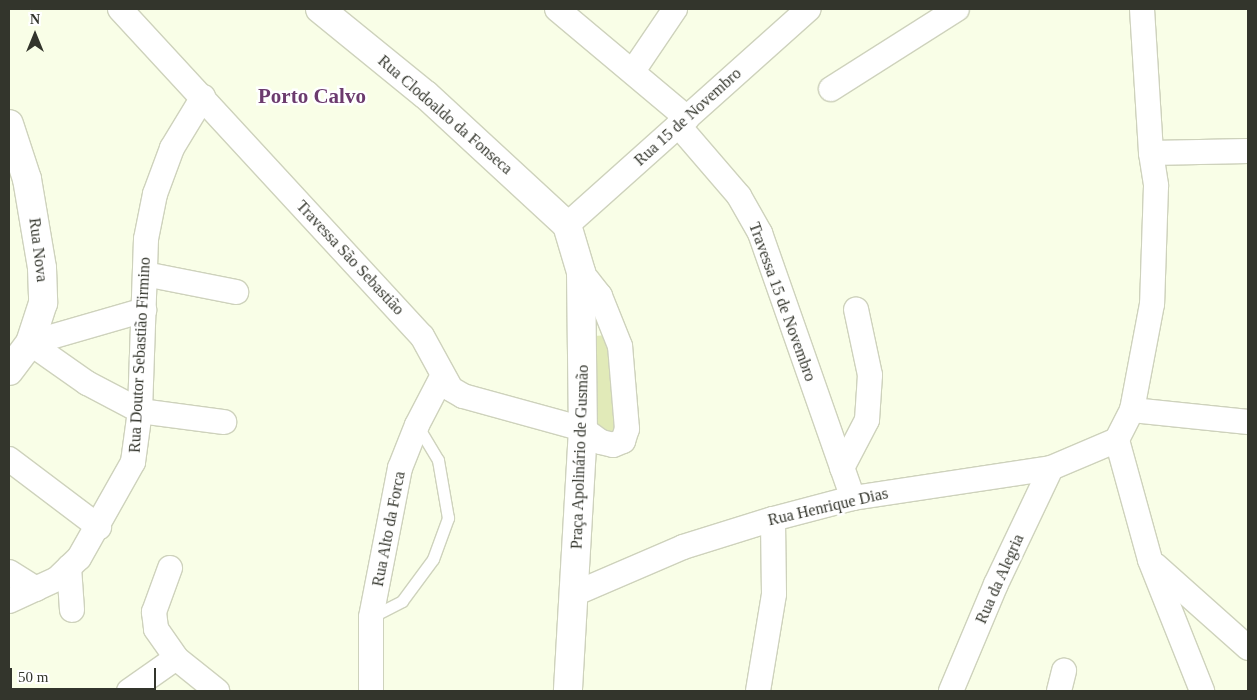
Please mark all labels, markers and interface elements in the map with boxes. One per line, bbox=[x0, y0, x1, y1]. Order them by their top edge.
north arrow bbox=[10, 10, 60, 60]
text: N bbox=[30, 12, 40, 27]
street label: Rua Clodoaldo da Fonseca bbox=[374, 51, 516, 179]
street label: Rua 15 de Novembro bbox=[631, 64, 745, 170]
district label: Porto Calvo bbox=[258, 83, 366, 109]
street label: Travessa São Sebastião bbox=[292, 197, 408, 319]
street label: Rua Nova bbox=[25, 217, 51, 283]
street label: Travessa 15 de Novembro bbox=[744, 220, 820, 384]
street label: Rua Doutor Sebastião Firmino bbox=[125, 257, 155, 453]
street label: Praça Apolinário de Gusmão bbox=[567, 364, 593, 550]
street label: Rua Alto da Forca bbox=[368, 469, 410, 589]
street label: Rua Henrique Dias bbox=[766, 484, 890, 530]
street label: Rua da Alegria bbox=[972, 531, 1028, 627]
scale bar bbox=[12, 658, 159, 690]
text: 50 m bbox=[18, 669, 48, 685]

